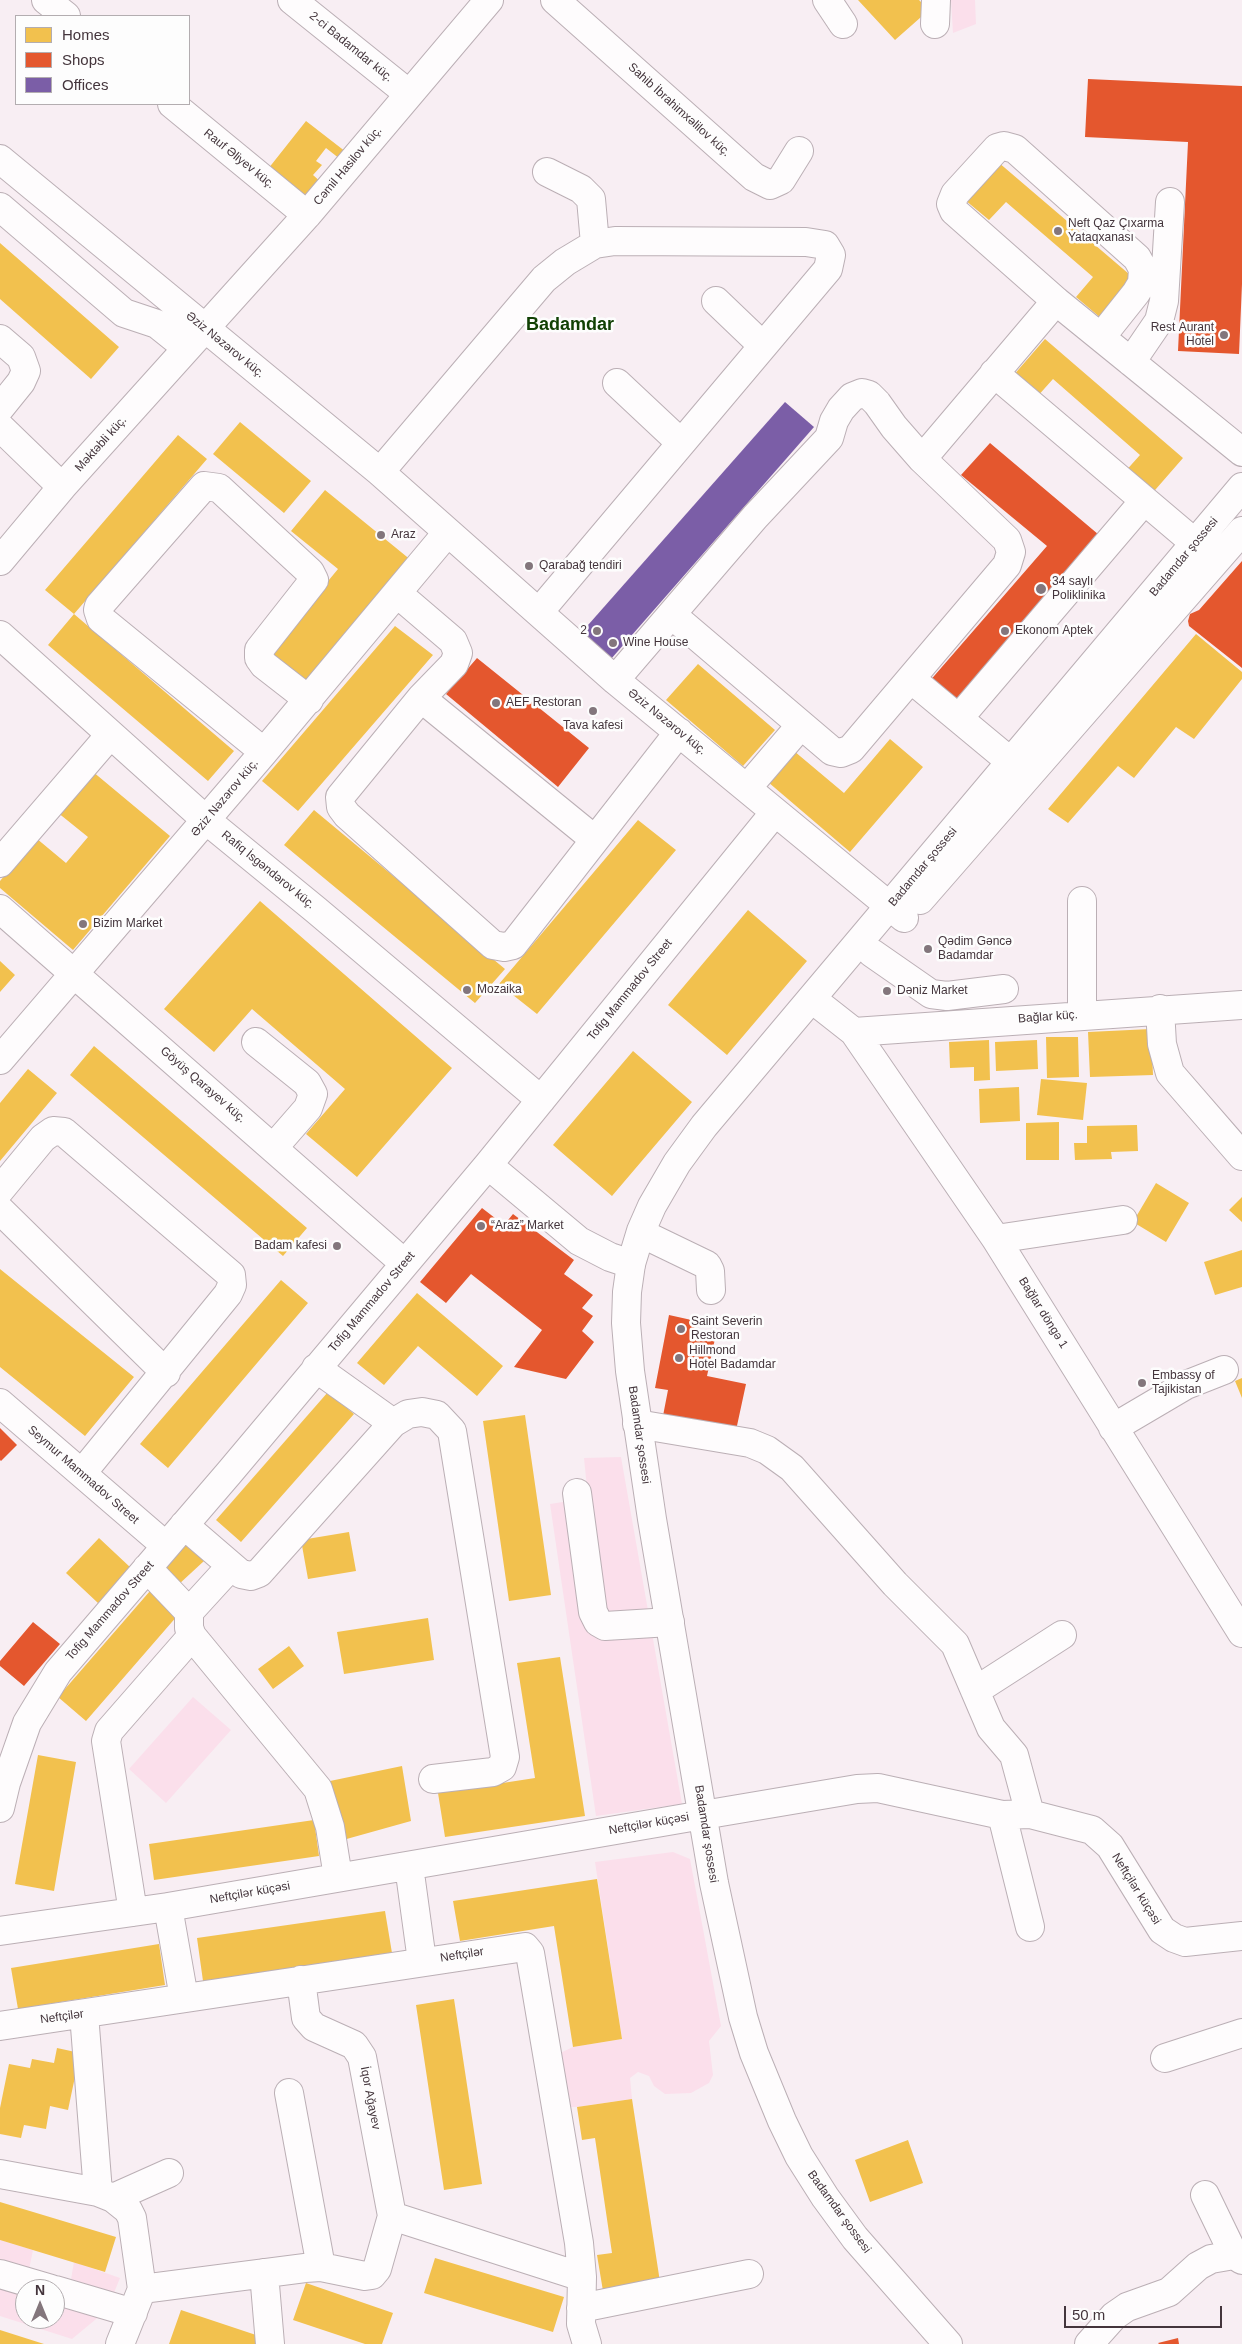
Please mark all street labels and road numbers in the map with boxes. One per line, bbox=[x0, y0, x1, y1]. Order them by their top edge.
street label: 2-ci Badamdar küç. bbox=[306, 9, 396, 85]
street label: Sahib İbrahimxəlilov küç. bbox=[625, 60, 733, 160]
street label: Cəmil Hasilov küç. bbox=[311, 124, 385, 208]
street label: Rauf Əliyev küç. bbox=[201, 126, 277, 192]
street label: Əziz Nəzərov küç. bbox=[183, 309, 267, 381]
street label: Məktəbli küç. bbox=[72, 413, 130, 475]
street label: Badamdar şossesi bbox=[1147, 515, 1221, 599]
street label: Əziz Nəzərov küç. bbox=[625, 686, 709, 758]
street label: Əziz Nəzərov küç. bbox=[188, 756, 262, 840]
street label: Badamdar şossesi bbox=[886, 825, 960, 909]
street label: Rafiq İsgəndərov küç. bbox=[218, 828, 318, 912]
street label: Tofig Mammadov Street bbox=[585, 936, 675, 1044]
street label: Bağlar küç. bbox=[1018, 1008, 1078, 1026]
street label: Göyüş Qarayev küç. bbox=[157, 1044, 249, 1126]
street label: Tofig Mammadov Street bbox=[326, 1249, 418, 1355]
street label: Bağlar döngə 1 bbox=[1015, 1275, 1071, 1351]
street label: Badamdar şossesi bbox=[625, 1385, 653, 1485]
street label: Seymur Mammadov Street bbox=[24, 1423, 142, 1527]
street label: Tofig Mammadov Street bbox=[63, 1558, 157, 1664]
street label: Badamdar şossesi bbox=[691, 1784, 721, 1884]
street label: Neftçilər küçəsi bbox=[608, 1810, 690, 1838]
street label: Neftçilər küçəsi bbox=[1108, 1851, 1164, 1927]
street label: Neftçilər küçəsi bbox=[209, 1879, 291, 1907]
street label: Neftçilər bbox=[439, 1944, 485, 1966]
street label: Neftçilər bbox=[39, 2007, 85, 2027]
street label: İqor Ağayev bbox=[357, 2065, 383, 2131]
street label: Badamdar şossesi bbox=[804, 2168, 874, 2256]

